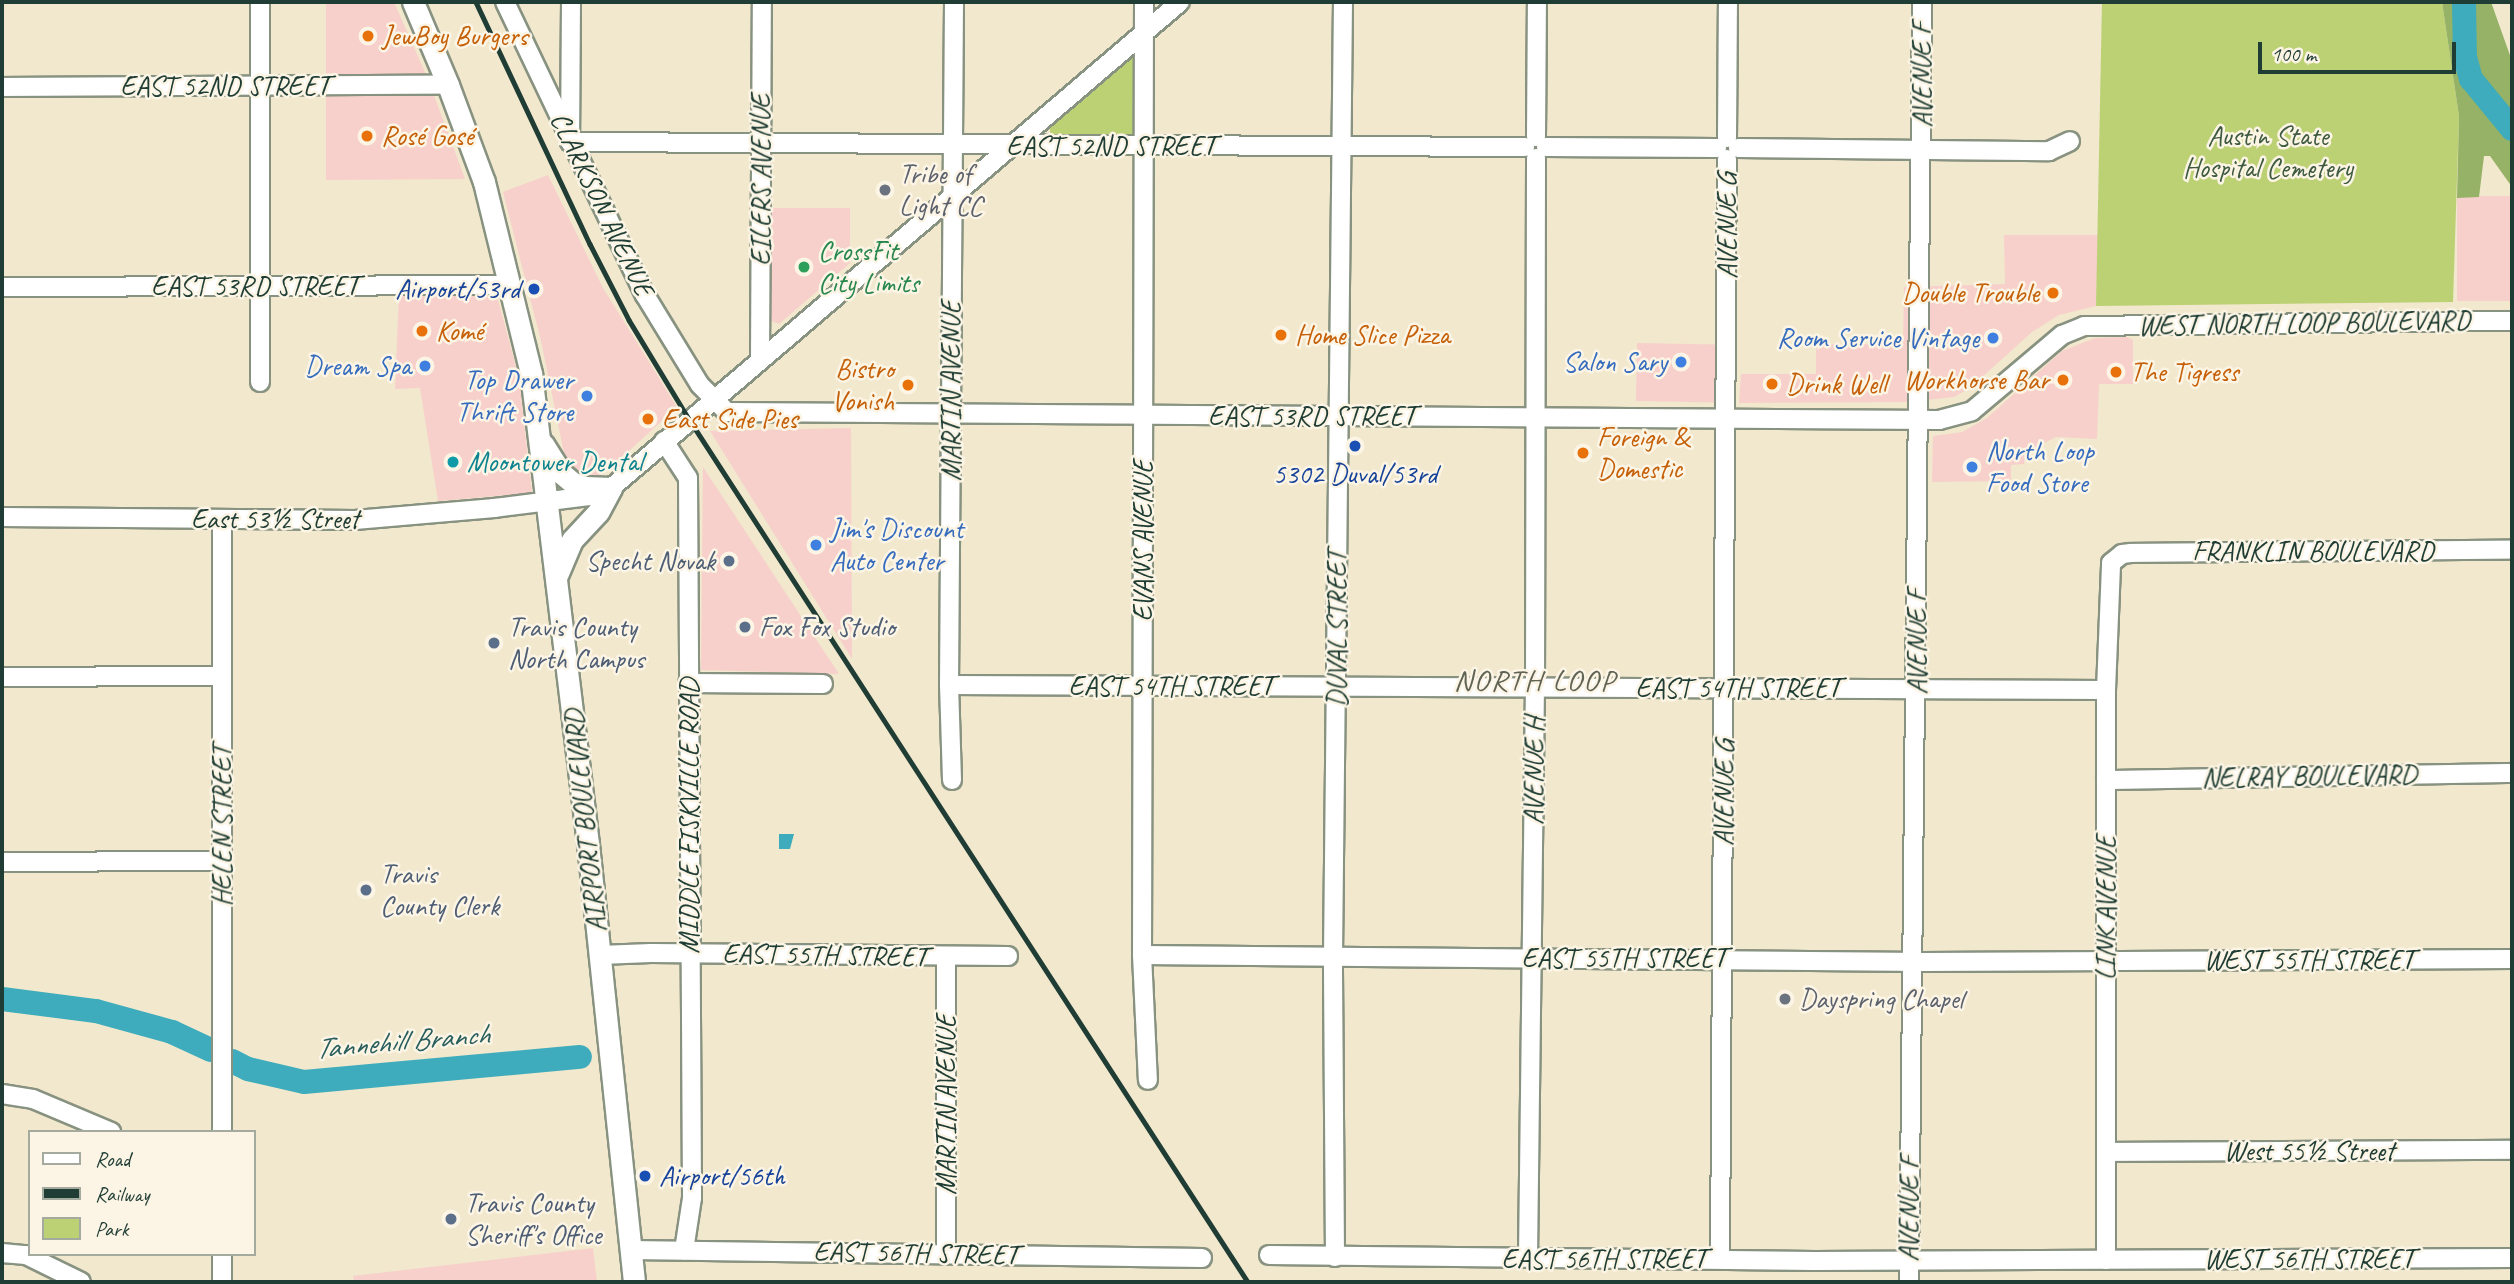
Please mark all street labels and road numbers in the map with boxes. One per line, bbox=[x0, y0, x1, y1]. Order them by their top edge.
street label: AVENUE F bbox=[1905, 23, 1939, 127]
street label: EAST 52ND STREET bbox=[120, 69, 330, 103]
street label: EILERS AVENUE bbox=[744, 94, 778, 266]
street label: CLARKSON AVENUE bbox=[543, 106, 661, 302]
street label: EAST 52ND STREET bbox=[1006, 129, 1216, 163]
street label: AVENUE G bbox=[1710, 173, 1744, 279]
street label: EAST 53RD STREET bbox=[151, 269, 359, 303]
street label: MARTIN AVENUE bbox=[934, 301, 968, 481]
street label: WEST NORTH LOOP BOULEVARD bbox=[2138, 303, 2470, 343]
street label: EAST 53RD STREET bbox=[1208, 399, 1416, 433]
street label: EVANS AVENUE bbox=[1126, 460, 1160, 622]
street label: East 53½ Street bbox=[191, 502, 359, 536]
street label: FRANKLIN BOULEVARD bbox=[2192, 534, 2434, 568]
street label: DUVAL STREET bbox=[1320, 550, 1354, 708]
street label: AVENUE F bbox=[1900, 590, 1934, 694]
street label: EAST 54TH STREET bbox=[1069, 669, 1273, 703]
street label: EAST 54TH STREET bbox=[1636, 671, 1840, 705]
street label: MIDDLE FISKVILLE ROAD bbox=[672, 678, 706, 954]
street label: AIRPORT BOULEVARD bbox=[557, 707, 613, 935]
street label: AVENUE H bbox=[1516, 717, 1552, 825]
street label: AVENUE G bbox=[1706, 740, 1742, 846]
street label: HELEN STREET bbox=[205, 745, 239, 907]
street label: NELRAY BOULEVARD bbox=[2201, 757, 2417, 795]
street label: LINK AVENUE bbox=[2089, 836, 2123, 980]
street label: EAST 55TH STREET bbox=[722, 936, 928, 974]
street label: EAST 55TH STREET bbox=[1522, 941, 1726, 975]
street label: WEST 55TH STREET bbox=[2204, 943, 2414, 977]
street label: MARTIN AVENUE bbox=[929, 1015, 963, 1195]
street label: West 55½ Street bbox=[2224, 1134, 2394, 1168]
street label: AVENUE F bbox=[1891, 1156, 1927, 1262]
street label: EAST 56TH STREET bbox=[813, 1234, 1019, 1272]
street label: EAST 56TH STREET bbox=[1502, 1242, 1706, 1276]
street label: WEST 56TH STREET bbox=[2204, 1242, 2414, 1276]

